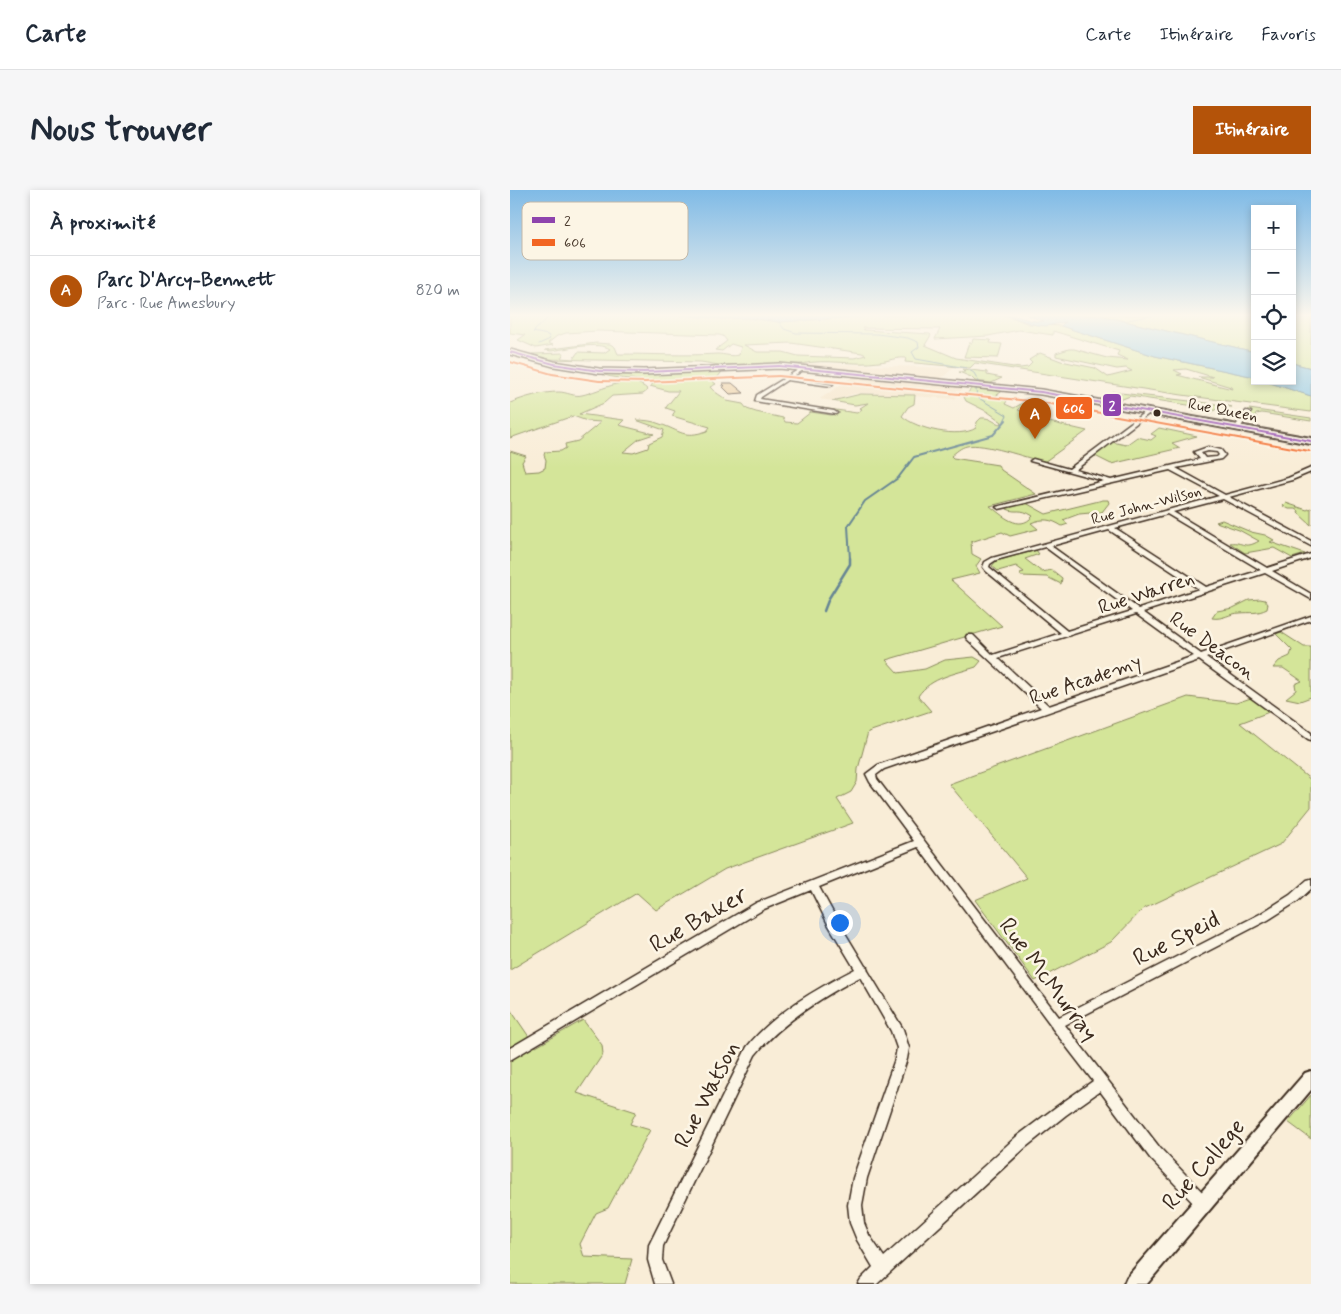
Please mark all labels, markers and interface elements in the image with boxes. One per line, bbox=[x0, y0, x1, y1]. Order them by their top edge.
text: Carte bbox=[25, 19, 87, 50]
text: Carte bbox=[1085, 23, 1131, 47]
text: Itinéraire bbox=[1159, 23, 1233, 47]
text: Favoris bbox=[1261, 23, 1316, 47]
button: Itinéraire bbox=[1193, 106, 1311, 154]
text: Nous trouver bbox=[30, 107, 212, 153]
legend bbox=[522, 202, 688, 260]
map controls bbox=[1251, 205, 1296, 385]
button: + bbox=[1251, 205, 1296, 250]
text: À proximité bbox=[50, 209, 156, 237]
text: 2 bbox=[564, 212, 571, 230]
text: 606 bbox=[564, 234, 586, 252]
button: − bbox=[1251, 250, 1296, 295]
text: Parc D'Arcy-Bennett bbox=[97, 268, 276, 293]
text: A bbox=[61, 280, 71, 301]
text: 820 m bbox=[416, 280, 460, 301]
text: Parc · Rue Amesbury bbox=[97, 293, 235, 314]
button: locate bbox=[1251, 295, 1296, 340]
button: layers bbox=[1251, 340, 1296, 385]
line badge: 2 bbox=[1102, 393, 1122, 417]
street label: Rue Queen bbox=[1186, 393, 1259, 428]
line badge: 606 bbox=[1055, 396, 1093, 420]
text: 2 bbox=[1109, 397, 1116, 415]
pin: A bbox=[1019, 398, 1051, 439]
text: 606 bbox=[1063, 400, 1085, 418]
unlabelled marker bbox=[1152, 408, 1162, 418]
street label: Rue John-Wilson bbox=[1089, 481, 1204, 530]
street label: Rue Warren bbox=[1095, 565, 1198, 622]
street label: Rue Deacon bbox=[1163, 606, 1261, 687]
street label: Rue Academy bbox=[1026, 649, 1145, 712]
street label: Rue Baker bbox=[644, 879, 754, 961]
street label: Rue Speid bbox=[1128, 904, 1225, 974]
your location bbox=[827, 910, 853, 936]
street label: Rue McMurray bbox=[991, 912, 1104, 1048]
street label: Rue Watson bbox=[667, 1036, 747, 1153]
street label: Rue College bbox=[1156, 1112, 1253, 1217]

